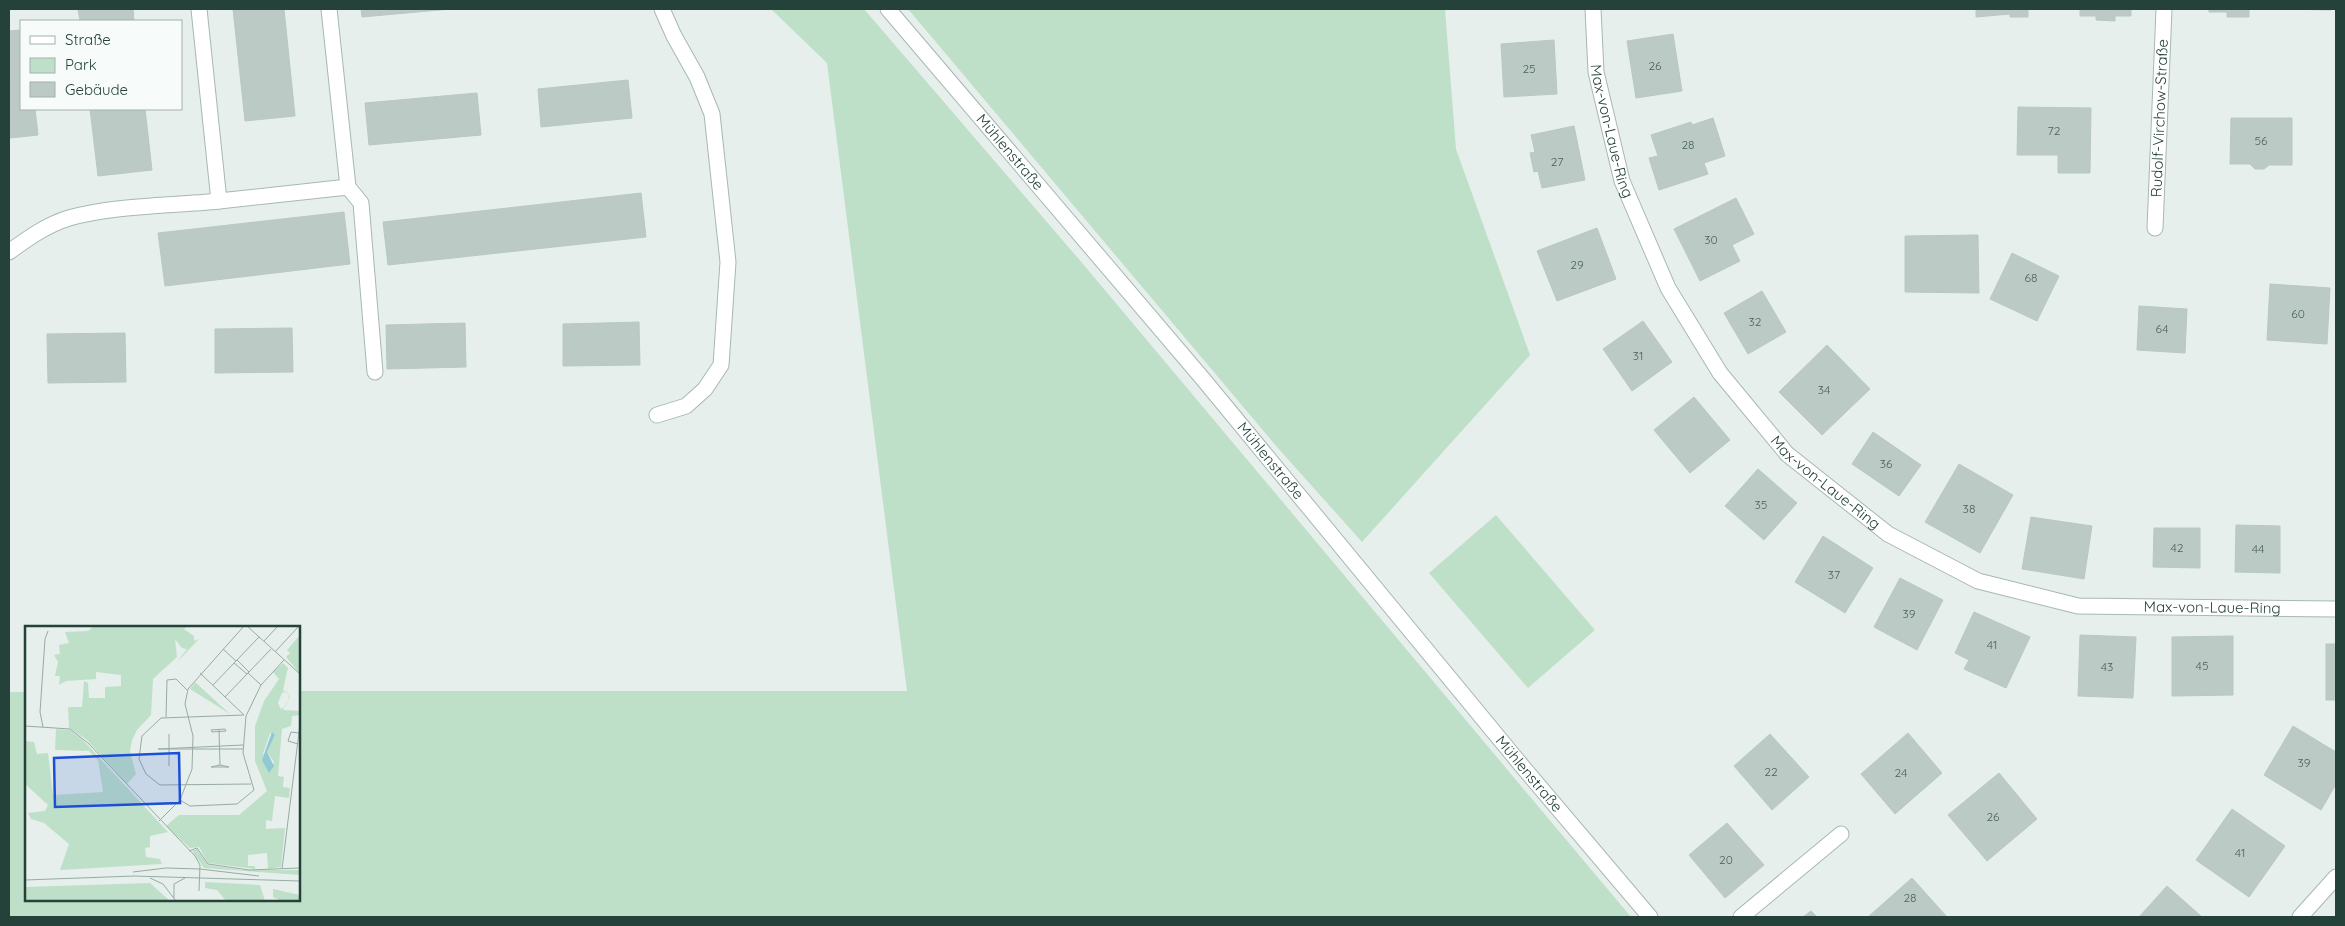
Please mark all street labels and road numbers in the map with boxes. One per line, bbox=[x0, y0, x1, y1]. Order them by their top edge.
street label: Rudolf-Virchow-Straße bbox=[2146, 39, 2172, 198]
street label: Max-von-Laue-Ring bbox=[1587, 64, 1638, 201]
street label: Mühlenstraße bbox=[972, 110, 1048, 194]
street label: Mühlenstraße bbox=[1234, 418, 1308, 503]
street label: Max-von-Laue-Ring bbox=[1767, 431, 1884, 533]
street label: Max-von-Laue-Ring bbox=[2143, 597, 2281, 617]
street label: Mühlenstraße bbox=[1492, 731, 1567, 816]

